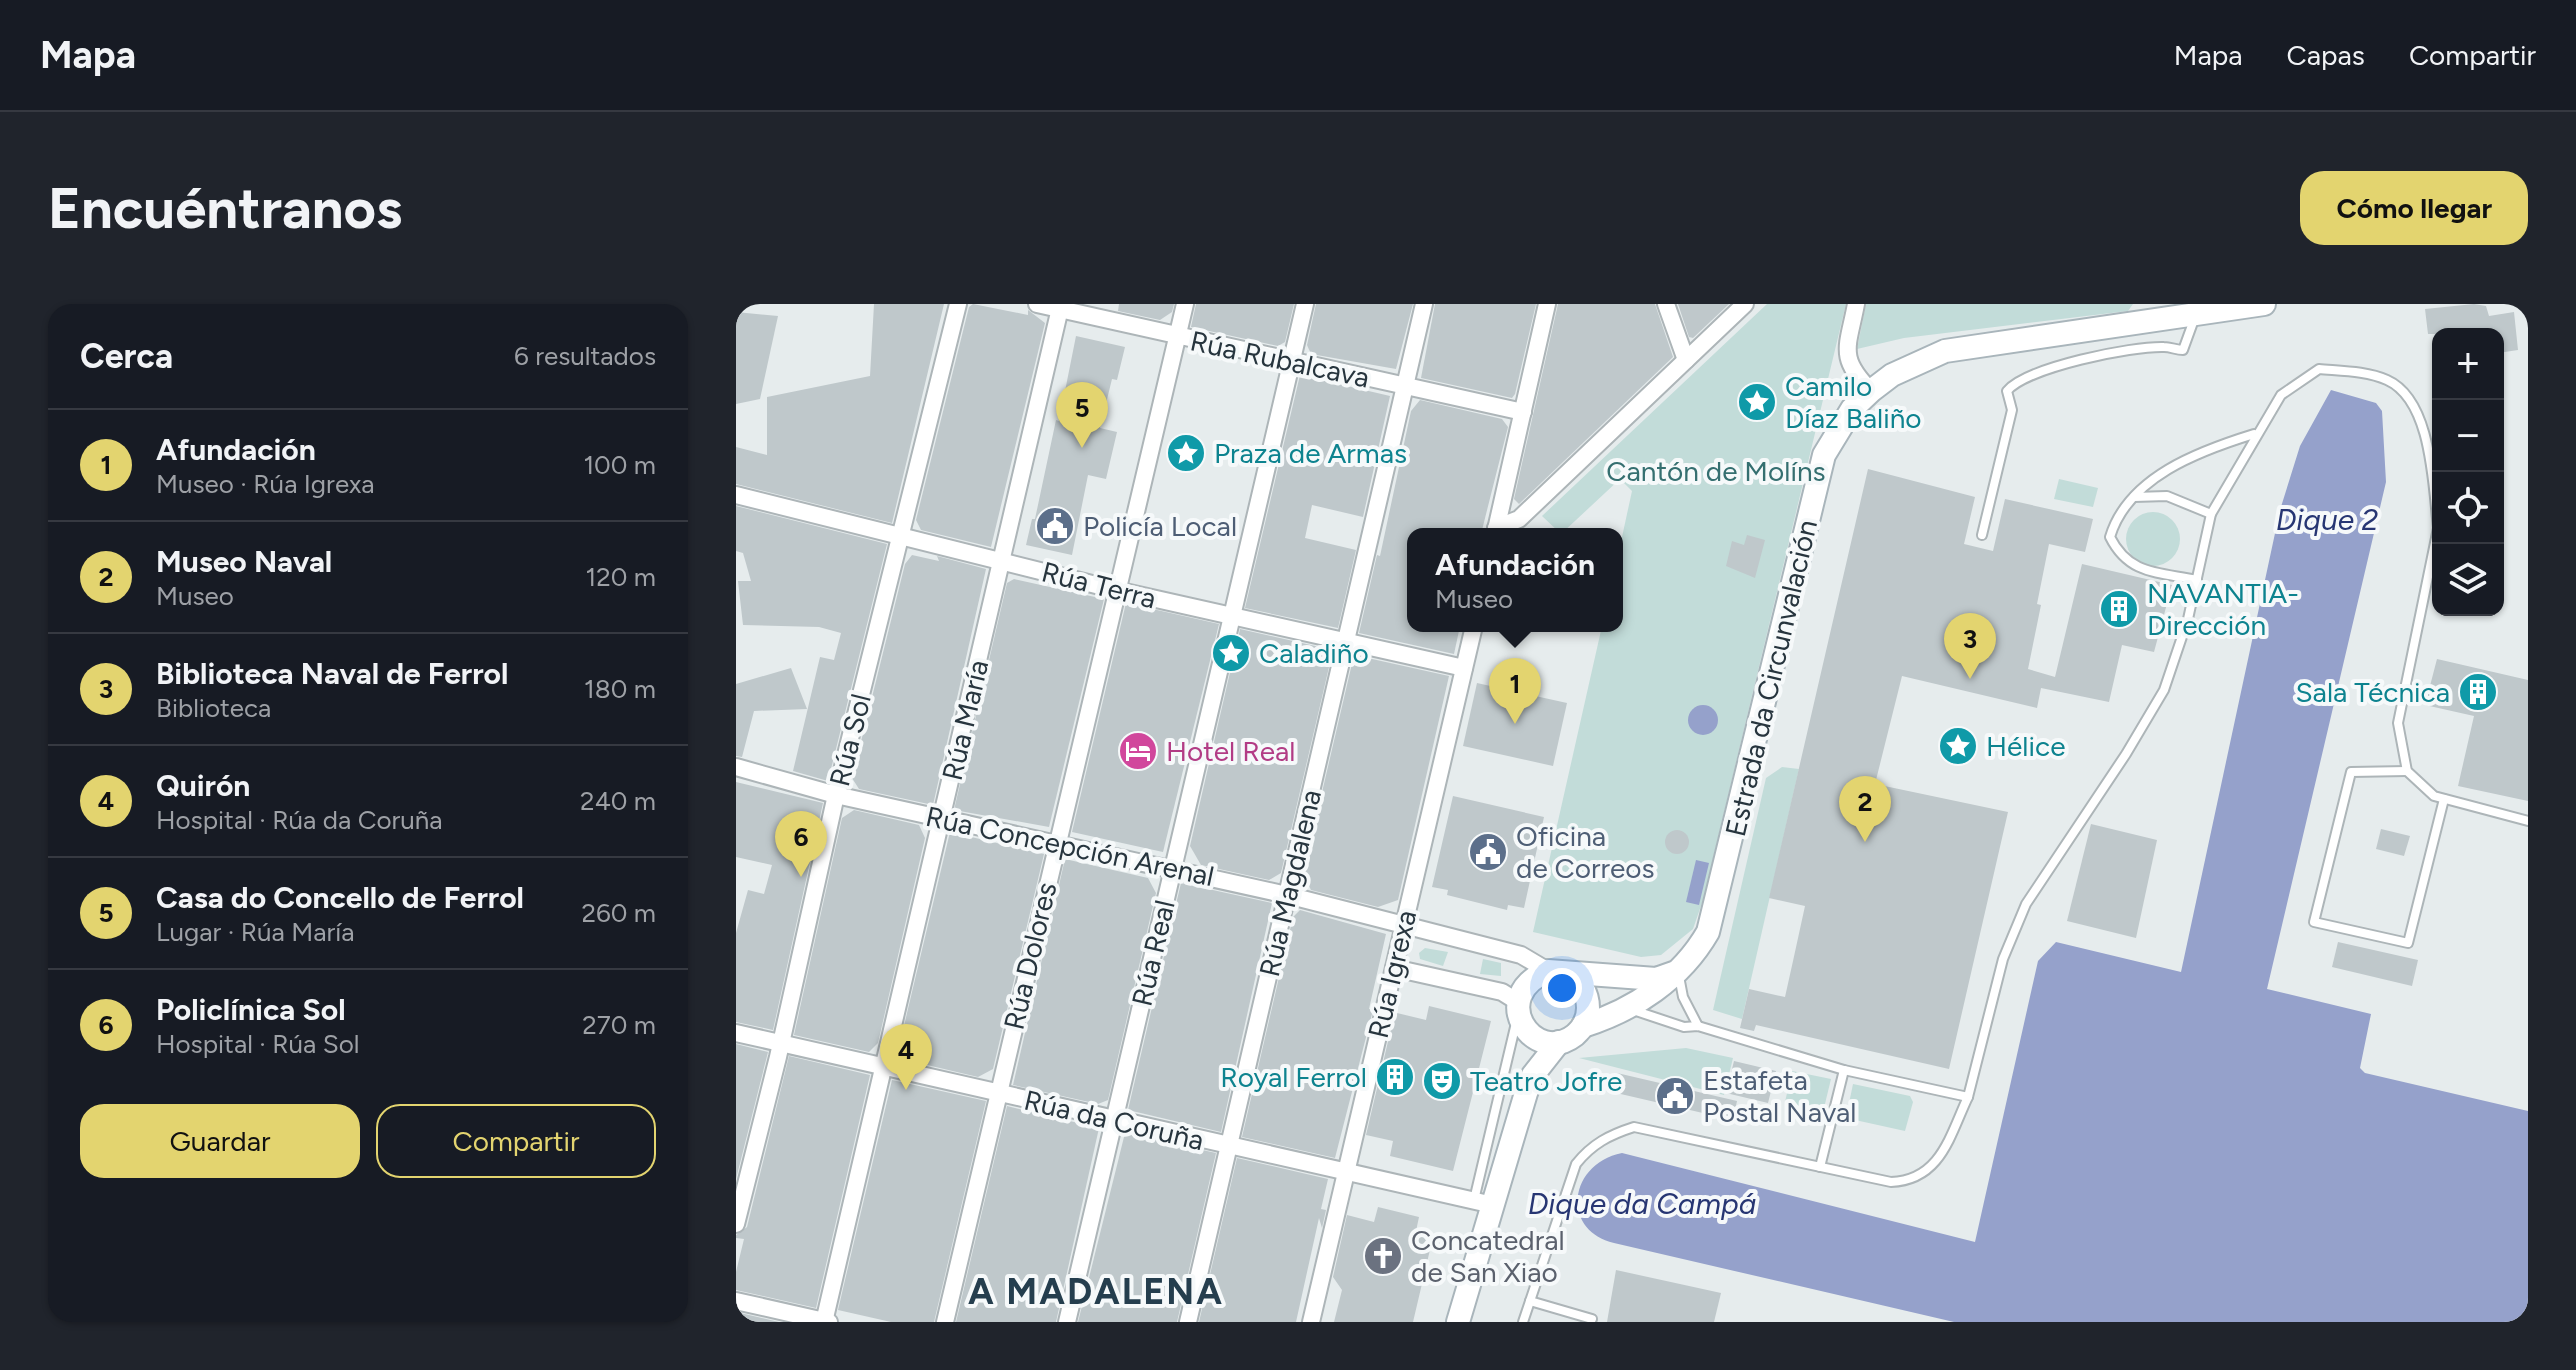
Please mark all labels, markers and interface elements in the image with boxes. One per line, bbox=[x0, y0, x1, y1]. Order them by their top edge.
text: Mapa bbox=[40, 32, 136, 78]
text: Mapa bbox=[2174, 38, 2243, 72]
text: Capas bbox=[2287, 38, 2365, 72]
text: Compartir bbox=[2409, 38, 2536, 72]
button: Cómo llegar bbox=[2300, 171, 2528, 245]
text: Encuéntranos bbox=[48, 175, 402, 242]
street label: Rúa Rubalcava bbox=[1187, 323, 1373, 395]
map controls bbox=[2432, 328, 2504, 616]
button: + bbox=[2432, 328, 2504, 400]
text: Cerca bbox=[80, 336, 173, 377]
text: 6 resultados bbox=[514, 340, 656, 372]
place label: Camilo Díaz Baliño bbox=[1785, 369, 1922, 435]
place icon: Camilo Díaz Baliño bbox=[1736, 381, 1778, 423]
pin: 5 bbox=[1056, 382, 1108, 448]
button: − bbox=[2432, 400, 2504, 472]
text: Afundación bbox=[156, 431, 316, 468]
place icon: Praza de Armas bbox=[1165, 432, 1207, 474]
place label: Praza de Armas bbox=[1214, 436, 1407, 470]
text: 1 bbox=[101, 449, 111, 481]
text: 100 m bbox=[583, 449, 656, 481]
park label: Cantón de Molíns bbox=[1606, 454, 1826, 488]
text: Museo · Rúa Igrexa bbox=[156, 468, 374, 500]
button: locate bbox=[2432, 472, 2504, 544]
water label: Dique 2 bbox=[2276, 501, 2379, 538]
public building icon: Policía Local bbox=[1034, 505, 1076, 547]
place label: Policía Local bbox=[1083, 509, 1237, 543]
street label: Estrada da Circunvalación bbox=[1718, 516, 1824, 840]
popup bbox=[1407, 528, 1623, 632]
text: Museo Naval bbox=[156, 543, 332, 580]
button: layers bbox=[2432, 544, 2504, 616]
text: Afundación bbox=[1435, 546, 1595, 583]
street label: Rúa Terra bbox=[1038, 554, 1160, 616]
text: 2 bbox=[98, 561, 114, 593]
text: 120 m bbox=[586, 561, 656, 593]
place label: NAVANTIA- Dirección bbox=[2147, 576, 2299, 642]
text: Museo bbox=[156, 580, 234, 612]
text: Museo bbox=[1435, 583, 1513, 615]
building icon: NAVANTIA- Dirección bbox=[2098, 588, 2140, 630]
pin: 3 bbox=[1944, 613, 1996, 679]
place icon: Caladiño bbox=[1210, 632, 1252, 674]
place label: Caladiño bbox=[1259, 636, 1369, 670]
text: Biblioteca Naval de Ferrol bbox=[156, 655, 508, 692]
street label: Rúa María bbox=[935, 656, 995, 784]
pin: 1 bbox=[1489, 658, 1541, 724]
building icon: Sala Técnica bbox=[2457, 671, 2499, 713]
text: 3 bbox=[99, 673, 113, 705]
text: 180 m bbox=[584, 673, 656, 705]
place label: Sala Técnica bbox=[2295, 675, 2450, 709]
street label: Rúa Sol bbox=[822, 690, 878, 790]
text: Biblioteca bbox=[156, 692, 271, 724]
place icon: Hélice bbox=[1937, 725, 1979, 767]
place label: Hélice bbox=[1986, 729, 2065, 763]
hotel icon: Hotel Real bbox=[1117, 730, 1159, 772]
place label: Hotel Real bbox=[1166, 734, 1295, 768]
text: Quirón bbox=[156, 767, 250, 804]
pin: 2 bbox=[1839, 776, 1891, 842]
text: 4 bbox=[98, 785, 114, 817]
text: 240 m bbox=[580, 785, 656, 817]
street label: Rúa Magdalena bbox=[1252, 786, 1328, 980]
street label: Rúa Concepción Arenal bbox=[923, 799, 1217, 893]
text: Hospital · Rúa da Coruña bbox=[156, 804, 443, 836]
pin: 6 bbox=[775, 811, 827, 877]
place label: Oficina de Correos bbox=[1516, 819, 1655, 885]
public building icon: Oficina de Correos bbox=[1467, 831, 1509, 873]
text: Casa do Concello de Ferrol bbox=[156, 879, 524, 916]
street label: Rúa Dolores bbox=[997, 879, 1063, 1033]
text: 5 bbox=[98, 897, 114, 929]
text: 260 m bbox=[582, 897, 656, 929]
street label: Rúa Real bbox=[1124, 897, 1182, 1009]
street label: Rúa Igrexa bbox=[1361, 907, 1423, 1041]
text: Lugar · Rúa María bbox=[156, 916, 355, 948]
your location bbox=[1542, 968, 1582, 1008]
text: Policlínica Sol bbox=[156, 991, 346, 1028]
text: 6 bbox=[98, 1009, 114, 1041]
text: 270 m bbox=[582, 1009, 656, 1041]
pin: 4 bbox=[880, 1024, 932, 1090]
text: Hospital · Rúa Sol bbox=[156, 1028, 360, 1060]
building icon: Royal Ferrol bbox=[1374, 1056, 1416, 1098]
place label: Royal Ferrol bbox=[1220, 1060, 1367, 1094]
theatre icon: Teatro Jofre bbox=[1421, 1060, 1463, 1102]
place label: Estafeta Postal Naval bbox=[1703, 1063, 1857, 1129]
place label: Teatro Jofre bbox=[1470, 1064, 1622, 1098]
public building icon: Estafeta Postal Naval bbox=[1654, 1075, 1696, 1117]
street label: Rúa da Coruña bbox=[1021, 1083, 1207, 1157]
button: Guardar bbox=[80, 1104, 360, 1178]
button: Compartir bbox=[376, 1104, 656, 1178]
water label: Dique da Campá bbox=[1528, 1185, 1756, 1222]
place label: Concatedral de San Xiao bbox=[1411, 1223, 1565, 1289]
church icon: Concatedral de San Xiao bbox=[1362, 1235, 1404, 1277]
district label: A MADALENA bbox=[968, 1270, 1224, 1313]

